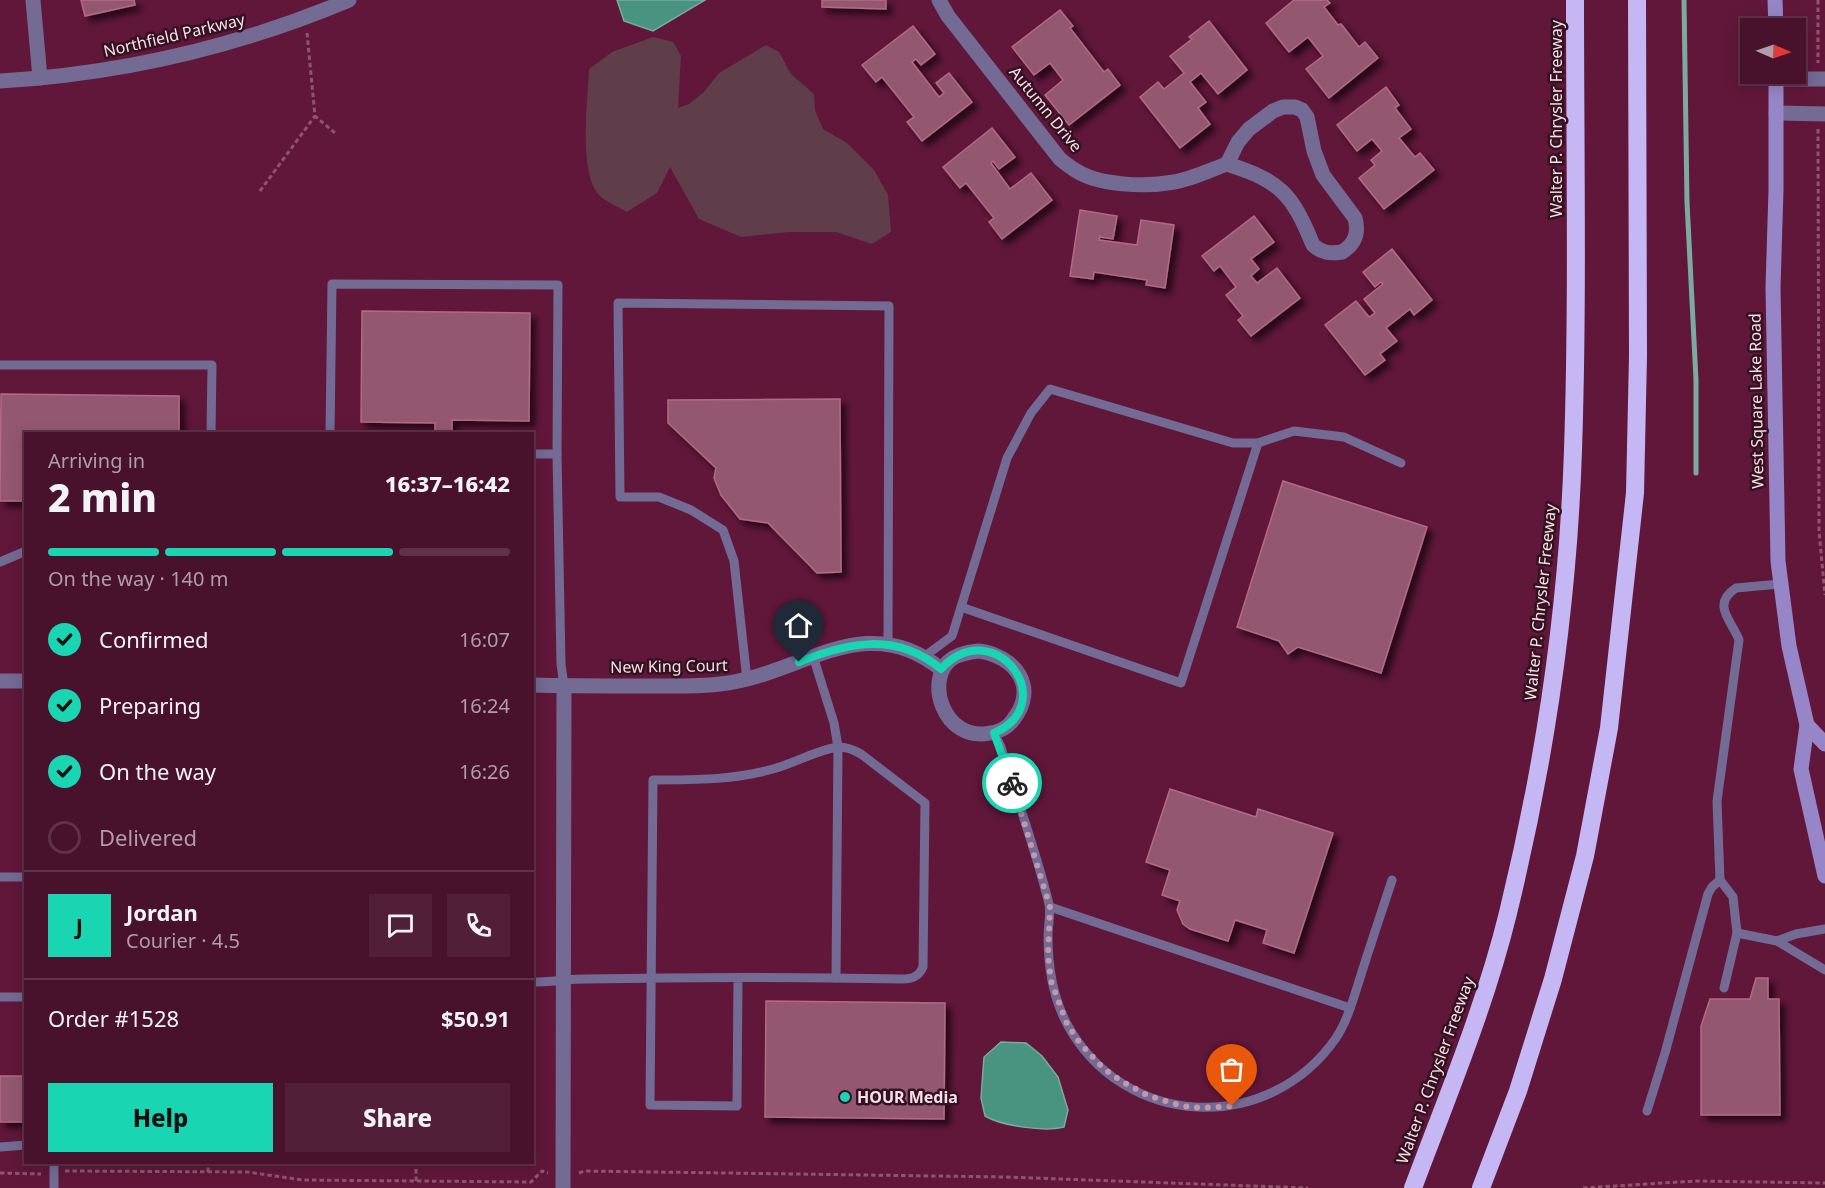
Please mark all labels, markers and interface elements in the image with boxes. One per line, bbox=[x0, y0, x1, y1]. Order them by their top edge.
street label: Northfield Parkway bbox=[101, 8, 248, 62]
north arrow bbox=[1740, 18, 1806, 84]
map controls bbox=[1740, 18, 1806, 84]
street label: Walter P. Chrysler Freeway bbox=[1545, 19, 1567, 218]
street label: Autumn Drive bbox=[1005, 62, 1087, 156]
street label: West Square Lake Road bbox=[1743, 313, 1769, 489]
text: Arriving in bbox=[48, 447, 145, 474]
text: 16:37–16:42 bbox=[385, 468, 510, 498]
text: 2 min bbox=[48, 470, 157, 523]
street label: Walter P. Chrysler Freeway bbox=[1519, 502, 1561, 701]
text: On the way · 140 m bbox=[48, 565, 228, 592]
pin bbox=[773, 600, 824, 662]
icon: home bbox=[782, 609, 815, 642]
icon: check bbox=[48, 623, 81, 656]
text: Confirmed bbox=[99, 624, 209, 654]
text: 16:07 bbox=[459, 626, 510, 653]
street label: New King Court bbox=[610, 654, 728, 678]
icon: check bbox=[48, 689, 81, 722]
text: Preparing bbox=[99, 690, 201, 720]
text: 16:24 bbox=[459, 692, 510, 719]
courier bbox=[982, 753, 1042, 813]
icon: check bbox=[48, 755, 81, 788]
text: On the way bbox=[99, 756, 216, 786]
text: 16:26 bbox=[459, 758, 510, 785]
icon: bike bbox=[996, 767, 1029, 800]
text: Delivered bbox=[99, 822, 197, 852]
button: chat bbox=[369, 894, 432, 957]
button: phone bbox=[447, 894, 510, 957]
text: Jordan bbox=[126, 897, 198, 927]
text: J bbox=[76, 910, 83, 940]
text: Courier · 4.5 bbox=[126, 927, 240, 954]
street label: Walter P. Chrysler Freeway bbox=[1391, 973, 1479, 1167]
text: Order #1528 bbox=[48, 1003, 179, 1033]
text: $50.91 bbox=[441, 1003, 510, 1033]
pin bbox=[1206, 1044, 1257, 1106]
icon: bag bbox=[1215, 1053, 1248, 1086]
button: Help bbox=[48, 1083, 273, 1152]
button: Share bbox=[285, 1083, 510, 1152]
place label: HOUR Media bbox=[857, 1086, 958, 1108]
marker: HOUR Media bbox=[838, 1090, 852, 1104]

